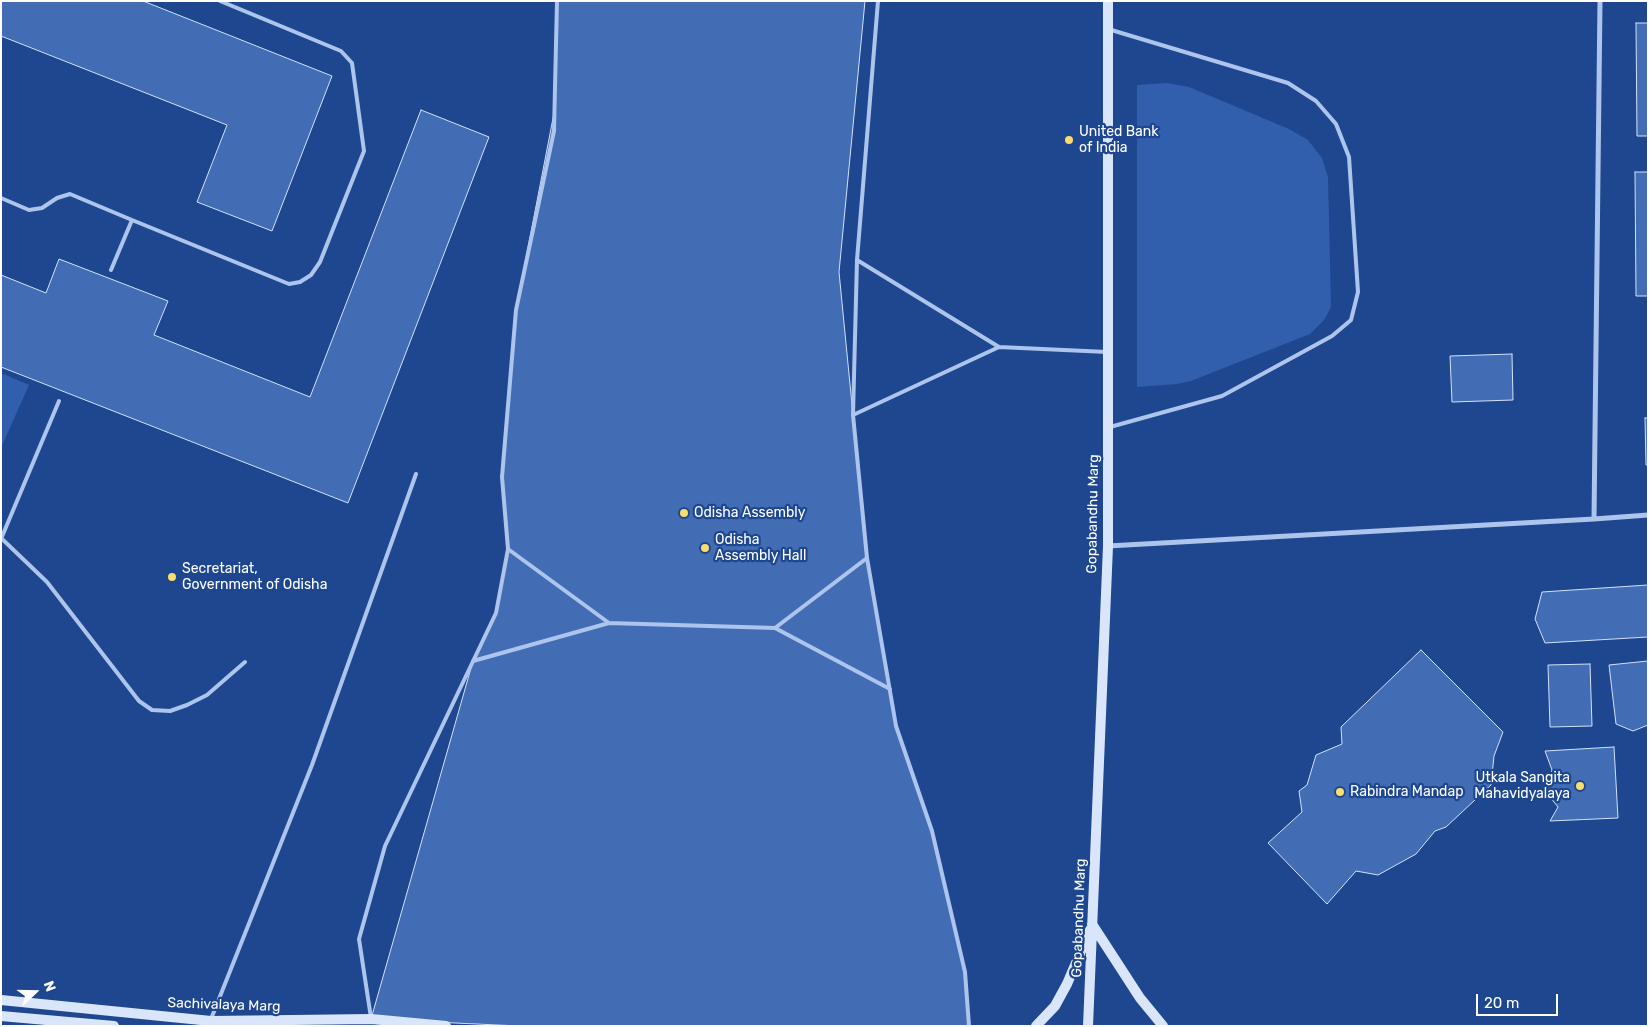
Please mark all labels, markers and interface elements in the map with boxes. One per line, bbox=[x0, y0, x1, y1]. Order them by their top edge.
place label: United Bank of India bbox=[1079, 124, 1159, 156]
marker: United Bank of India bbox=[1063, 134, 1075, 146]
street label: Gopabandhu Marg bbox=[1084, 454, 1102, 574]
place label: Odisha Assembly bbox=[694, 505, 805, 521]
marker: Odisha Assembly bbox=[678, 507, 690, 519]
place label: Odisha Assembly Hall bbox=[715, 532, 806, 564]
marker: Odisha Assembly Hall bbox=[699, 542, 711, 554]
place label: Secretariat, Government of Odisha bbox=[182, 561, 327, 594]
marker: Secretariat, Government of Odisha bbox=[166, 571, 178, 583]
place label: Utkala Sangita Mahavidyalaya bbox=[1474, 770, 1570, 802]
marker: Utkala Sangita Mahavidyalaya bbox=[1574, 780, 1586, 792]
place label: Rabindra Mandap bbox=[1350, 784, 1464, 800]
marker: Rabindra Mandap bbox=[1334, 786, 1346, 798]
street label: Gopabandhu Marg bbox=[1069, 858, 1089, 978]
north arrow bbox=[10, 967, 60, 1017]
text: N bbox=[40, 979, 59, 994]
scale bar bbox=[1479, 984, 1562, 1016]
text: 20 m bbox=[1484, 994, 1519, 1012]
street label: Sachivalaya Marg bbox=[167, 995, 281, 1015]

